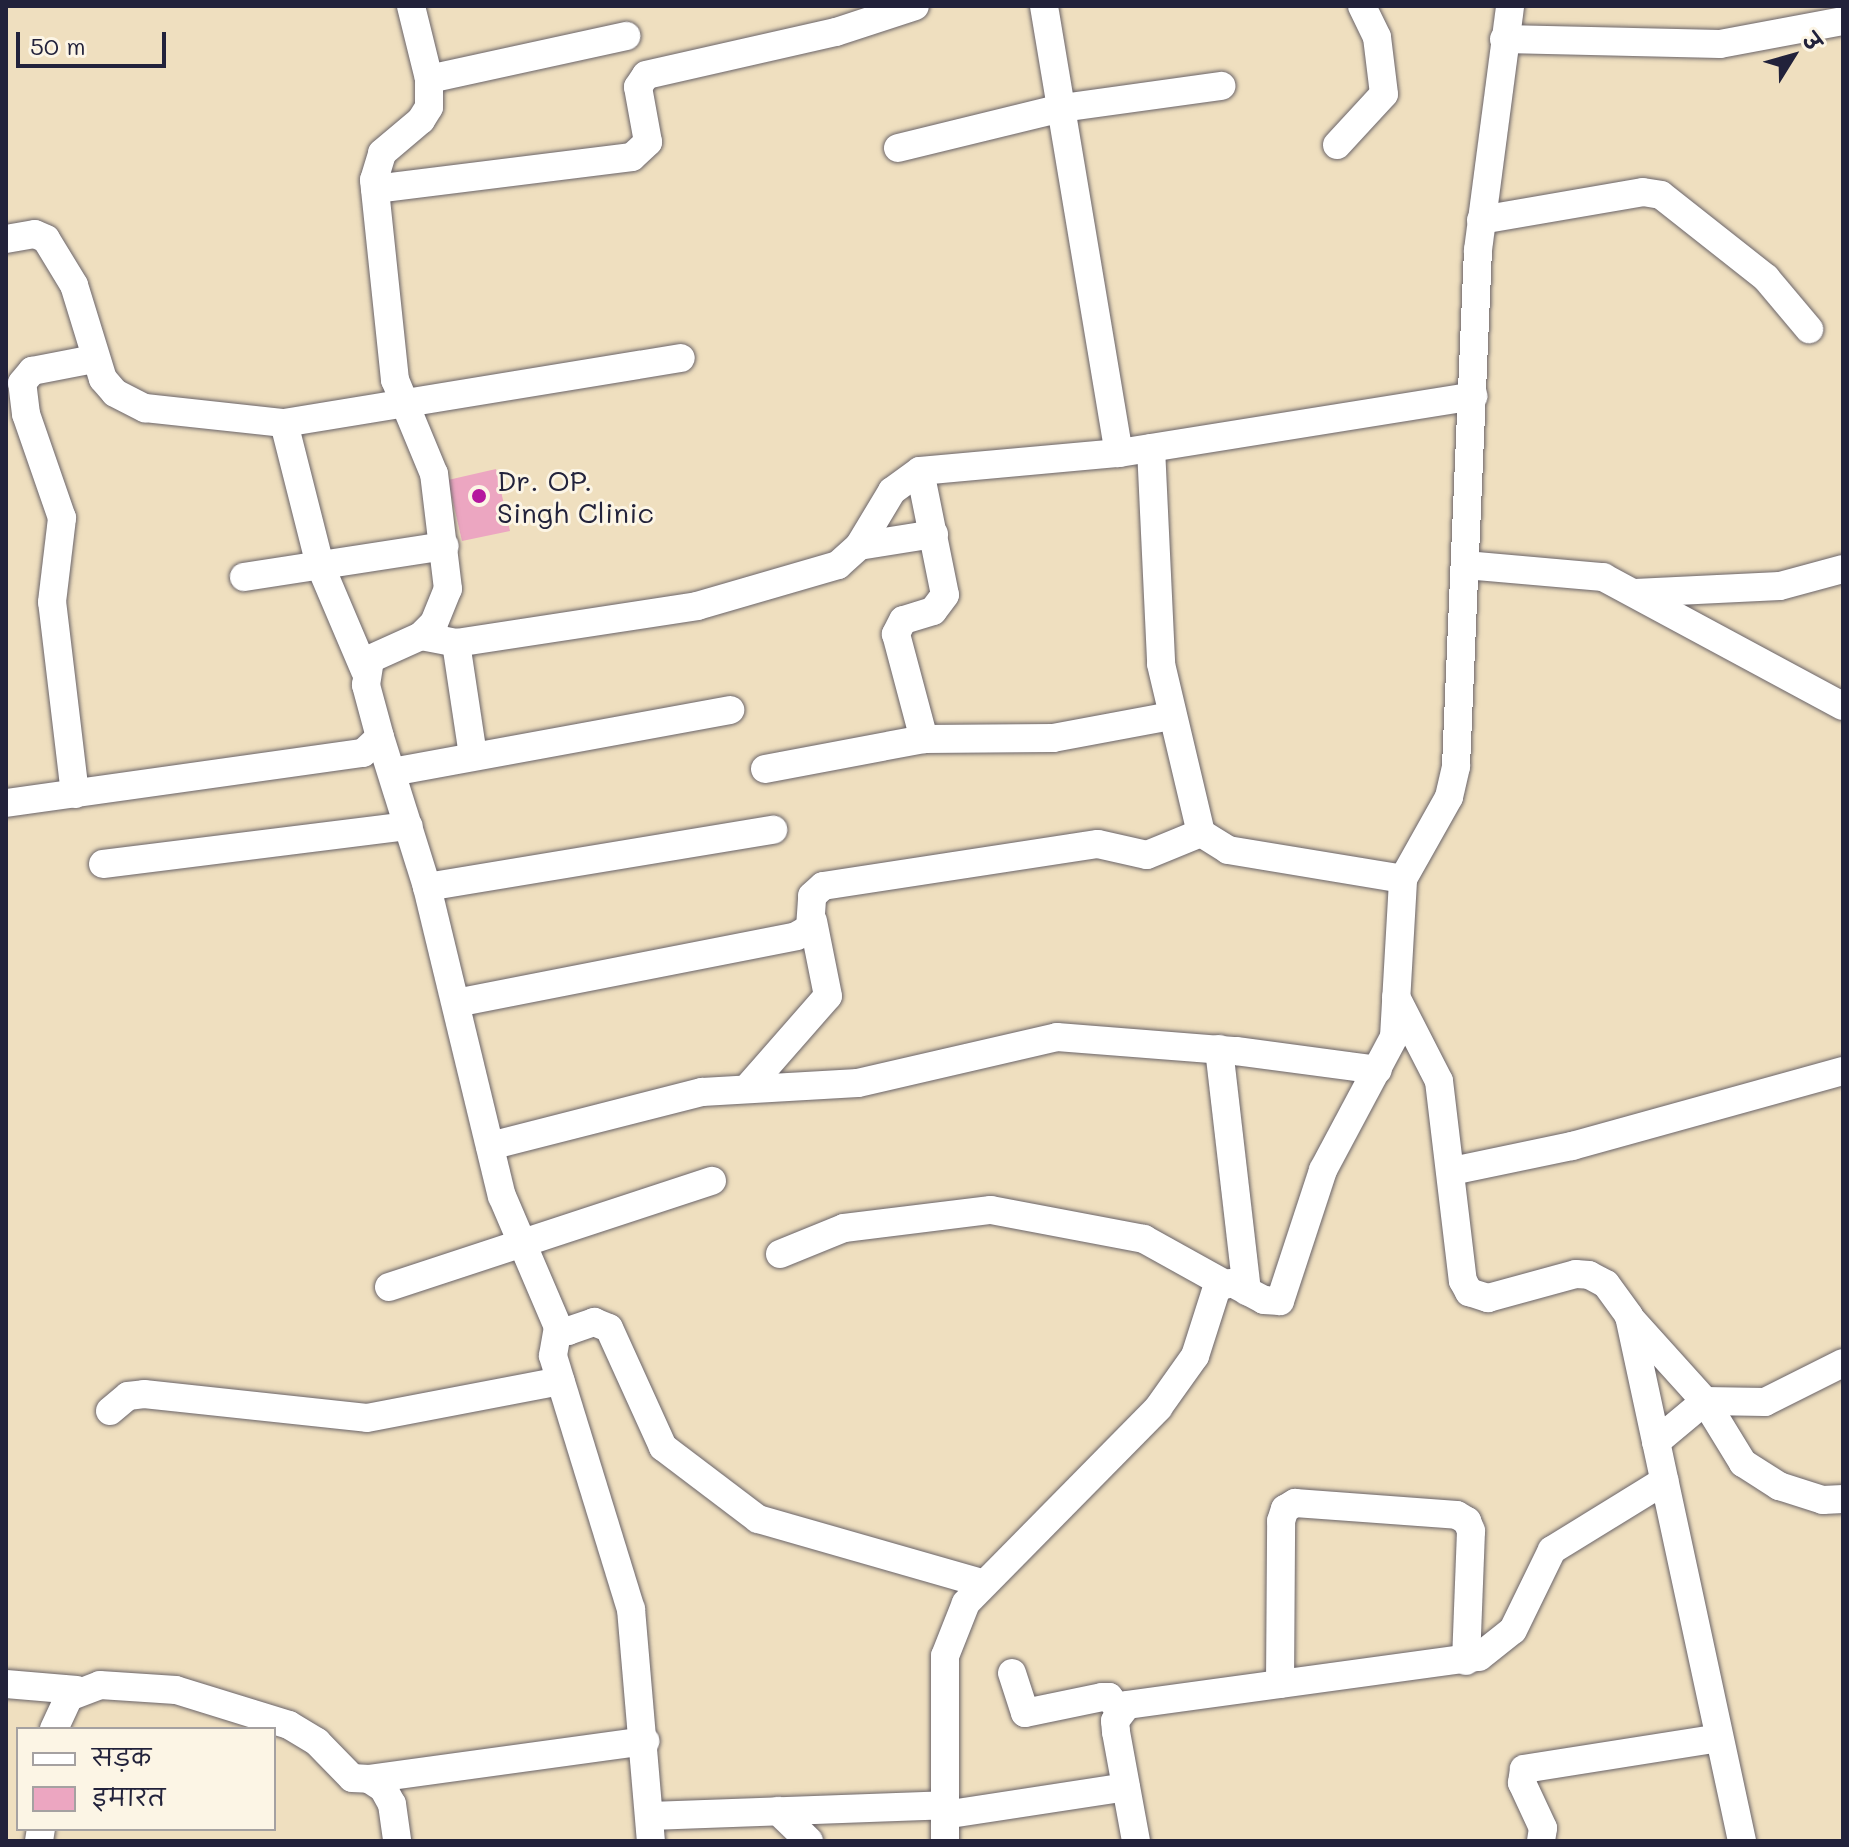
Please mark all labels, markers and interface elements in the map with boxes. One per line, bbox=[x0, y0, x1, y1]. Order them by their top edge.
scale bar bbox=[20, 16, 170, 66]
north arrow bbox=[1753, 16, 1833, 96]
text: उ bbox=[1797, 27, 1829, 56]
text: 50 m bbox=[30, 30, 86, 61]
place label: Dr. OP. Singh Clinic bbox=[497, 463, 654, 529]
marker: Dr. OP. Singh Clinic bbox=[468, 485, 490, 507]
legend bbox=[16, 1727, 276, 1831]
text: सड़क bbox=[92, 1741, 151, 1772]
text: इमारत bbox=[92, 1781, 165, 1812]

